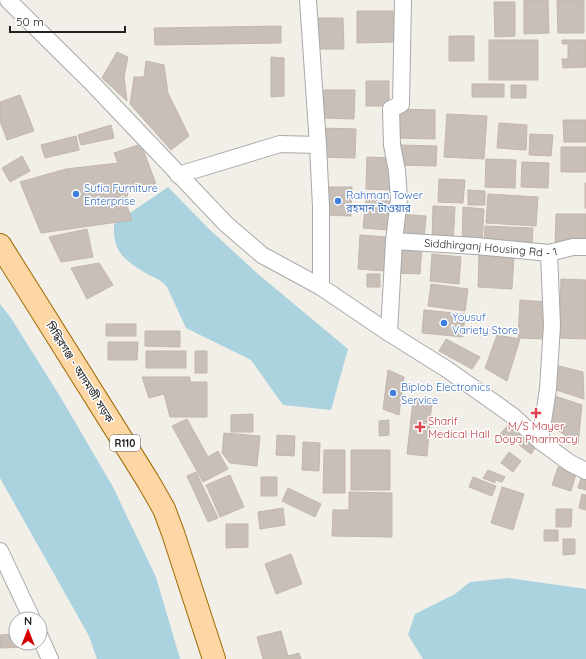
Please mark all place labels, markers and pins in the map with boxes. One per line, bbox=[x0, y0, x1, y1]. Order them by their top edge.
place label: Sufia Furniture Enterprise bbox=[84, 181, 158, 208]
place label: Rahman Tower রহমান টাওয়ার bbox=[345, 188, 424, 215]
marker: Sufia Furniture Enterprise bbox=[71, 189, 81, 199]
marker: Rahman Tower রহমান টাওয়ার bbox=[333, 196, 343, 206]
place label: Yousuf Variety Store bbox=[452, 310, 518, 337]
marker: Yousuf Variety Store bbox=[439, 318, 449, 328]
place label: Biplob Electronics Service bbox=[401, 380, 490, 407]
marker: Biplob Electronics Service bbox=[388, 388, 398, 398]
marker: M/S Mayer Doya Pharmacy bbox=[531, 408, 541, 418]
place label: Sharif Medical Hall bbox=[428, 414, 490, 441]
place label: M/S Mayer Doya Pharmacy bbox=[495, 419, 577, 446]
marker: Sharif Medical Hall bbox=[415, 422, 425, 432]

